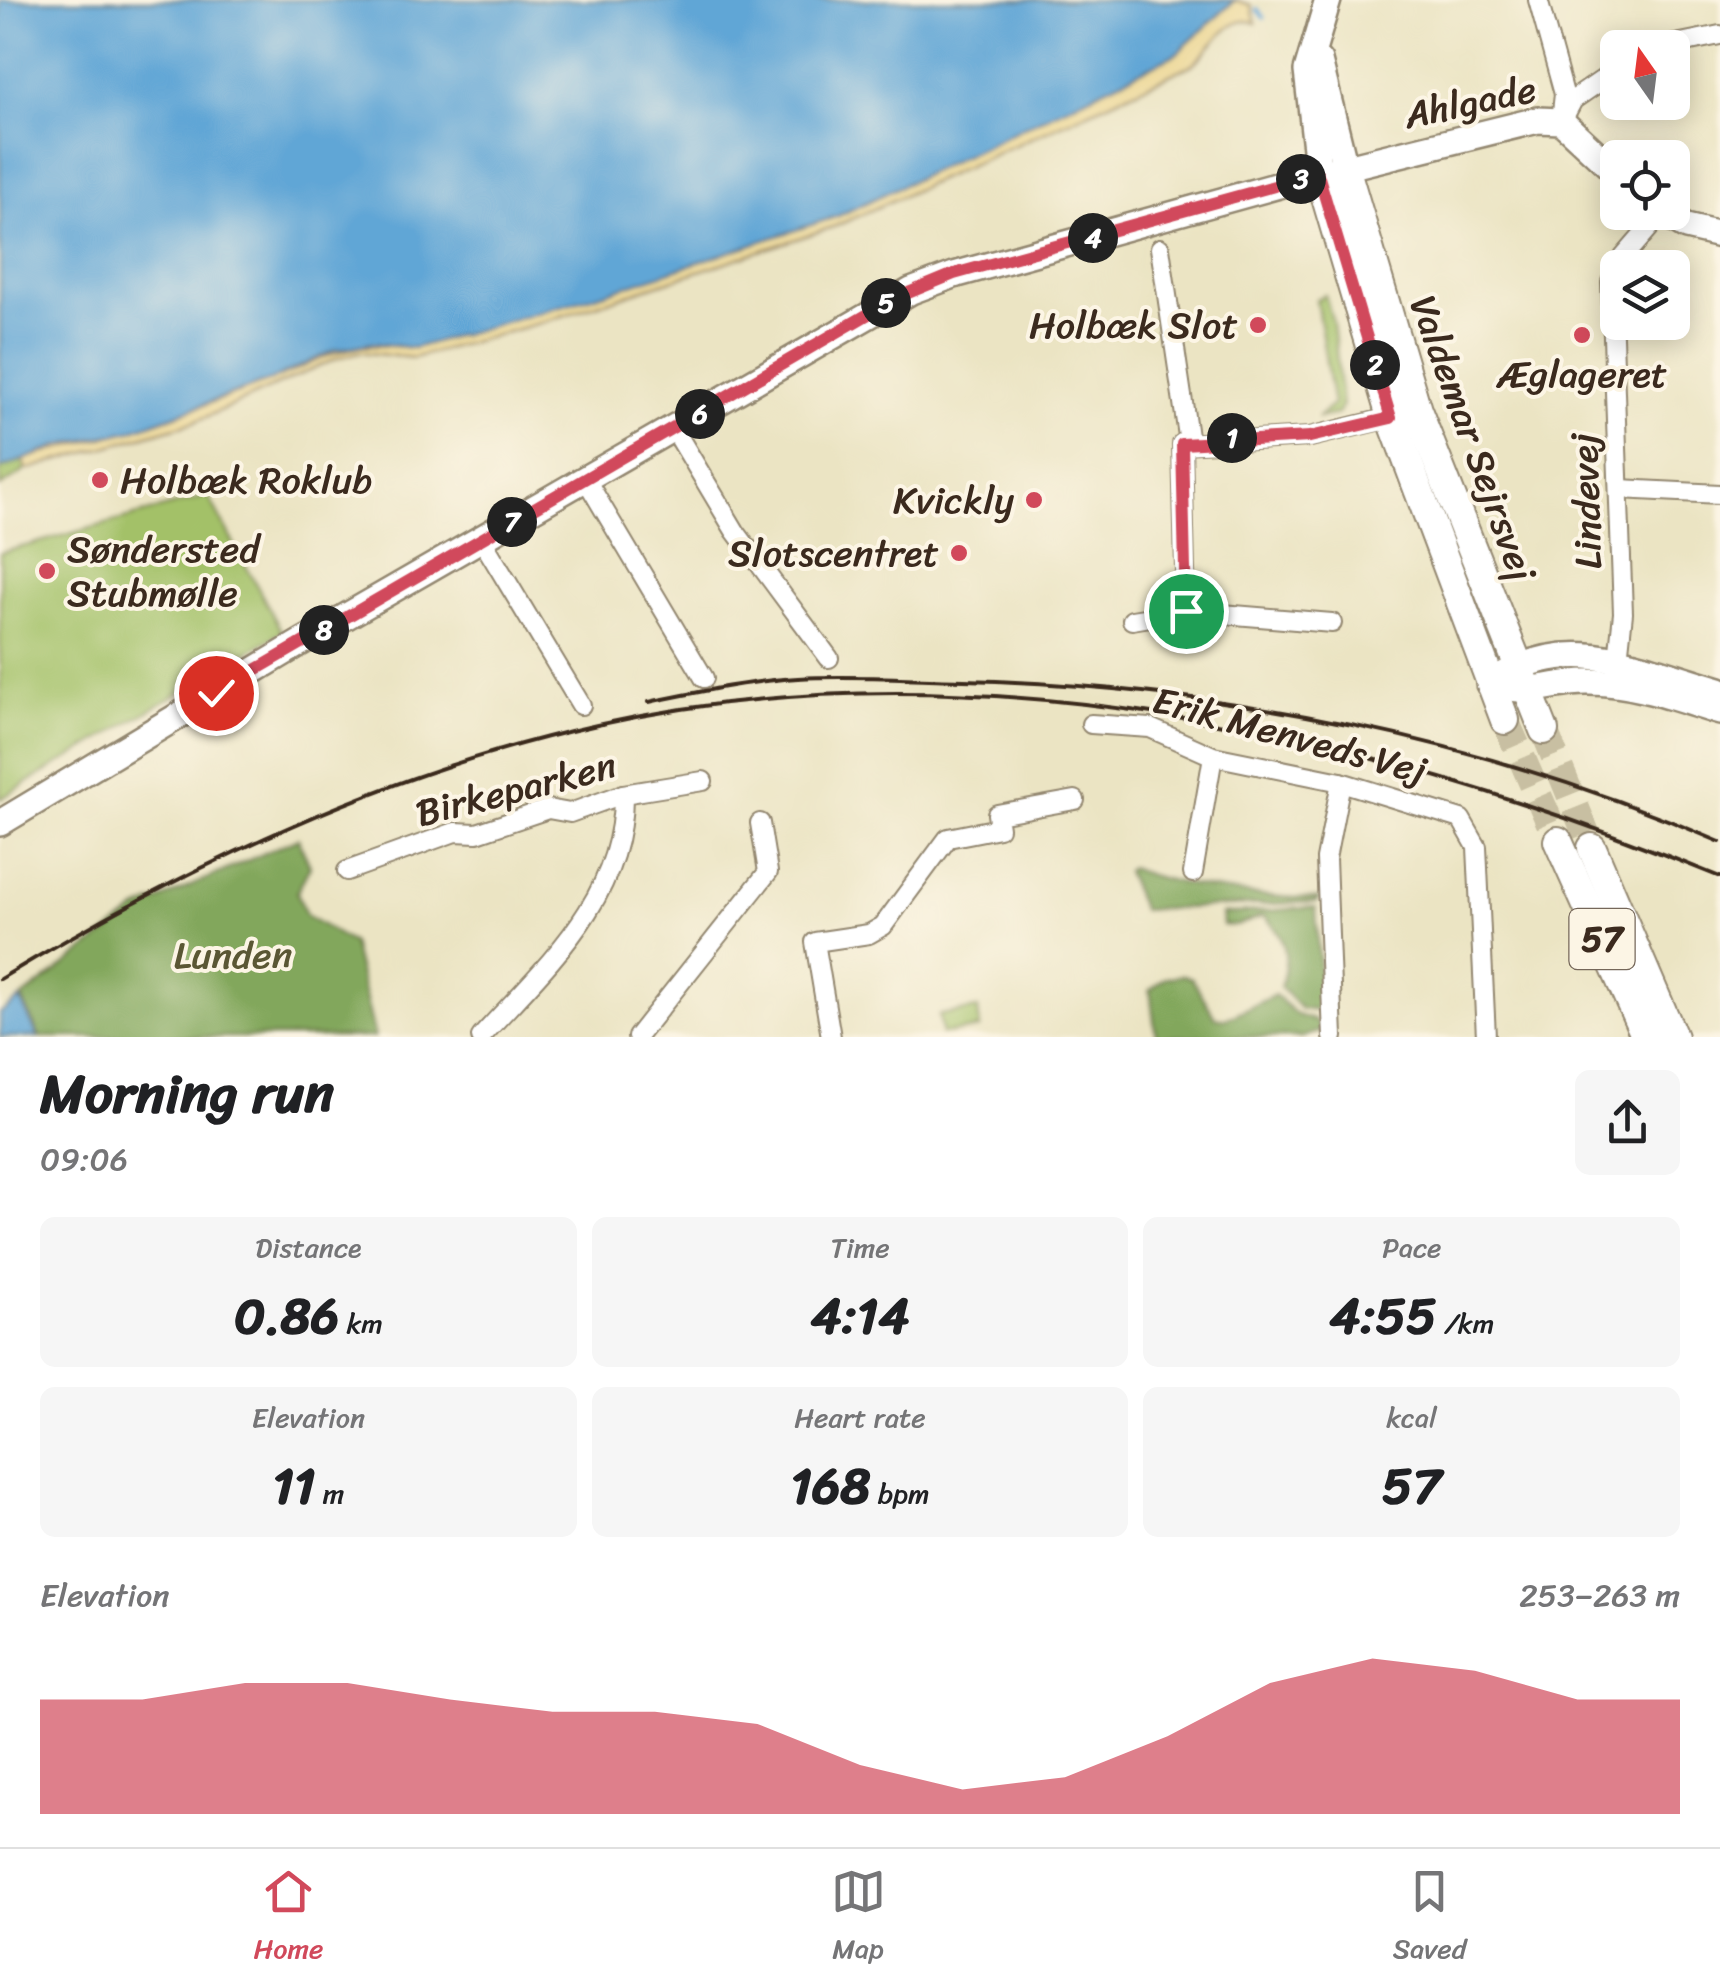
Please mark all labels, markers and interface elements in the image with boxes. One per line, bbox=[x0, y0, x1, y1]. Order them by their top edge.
north arrow bbox=[1600, 30, 1690, 120]
map controls bbox=[1600, 30, 1690, 340]
street label: Ahlgade bbox=[1397, 56, 1542, 149]
button: locate bbox=[1600, 140, 1690, 230]
pin: 3 bbox=[1276, 154, 1326, 204]
text: 3 bbox=[1293, 154, 1309, 203]
pin: 4 bbox=[1068, 213, 1118, 263]
text: 4 bbox=[1084, 213, 1102, 262]
button: layers bbox=[1600, 250, 1690, 340]
pin: 5 bbox=[861, 278, 911, 328]
text: 5 bbox=[877, 278, 895, 327]
street label: Valdemar Sejrsvej bbox=[1390, 286, 1556, 592]
place label: Holbæk Slot bbox=[1029, 292, 1238, 359]
marker: Holbæk Slot bbox=[1247, 314, 1269, 336]
marker: Æglageret bbox=[1571, 324, 1593, 346]
pin: 2 bbox=[1350, 340, 1400, 390]
text: 2 bbox=[1367, 340, 1383, 389]
place label: Æglageret bbox=[1496, 341, 1667, 408]
pin: 6 bbox=[675, 389, 725, 439]
text: 6 bbox=[692, 389, 708, 438]
pin: 1 bbox=[1207, 413, 1257, 463]
text: 1 bbox=[1226, 413, 1238, 462]
street label: Lindevej bbox=[1551, 431, 1622, 570]
place label: Holbæk Roklub bbox=[120, 447, 373, 514]
place label: Kvickly bbox=[893, 467, 1014, 534]
marker: Holbæk Roklub bbox=[89, 469, 111, 491]
marker: Kvickly bbox=[1023, 489, 1045, 511]
pin: 7 bbox=[487, 497, 537, 547]
text: 7 bbox=[504, 497, 520, 546]
place label: Søndersted Stubmølle bbox=[67, 516, 262, 627]
place label: Slotscentret bbox=[728, 520, 939, 587]
marker: Slotscentret bbox=[948, 542, 970, 564]
marker: Søndersted Stubmølle bbox=[36, 560, 58, 582]
pin bbox=[1144, 569, 1229, 654]
icon: arrive bbox=[1159, 584, 1214, 639]
pin: 8 bbox=[299, 605, 349, 655]
text: 8 bbox=[316, 605, 332, 654]
pin bbox=[174, 651, 259, 736]
icon: check bbox=[189, 666, 244, 721]
street label: Erik Menveds Vej bbox=[1145, 667, 1435, 804]
street label: Birkeparken bbox=[409, 732, 624, 847]
road number: 57 bbox=[1570, 909, 1634, 969]
park label: Lunden bbox=[174, 922, 292, 989]
text: Morning run bbox=[40, 1045, 334, 1142]
button: share bbox=[1575, 1070, 1680, 1175]
text: 09:06 bbox=[40, 1131, 128, 1188]
text: Distance bbox=[255, 1223, 361, 1272]
text: Time bbox=[830, 1223, 890, 1272]
text: Pace bbox=[1382, 1223, 1441, 1272]
text: 0.86 bbox=[234, 1272, 339, 1361]
text: 4:14 bbox=[810, 1272, 910, 1361]
text: 4:55 bbox=[1329, 1272, 1437, 1361]
text: km bbox=[339, 1299, 383, 1348]
text: /km bbox=[1437, 1299, 1494, 1348]
text: Elevation bbox=[252, 1393, 365, 1442]
text: Heart rate bbox=[794, 1393, 926, 1442]
text: kcal bbox=[1386, 1393, 1437, 1442]
text: 11 bbox=[272, 1442, 315, 1531]
text: 168 bbox=[791, 1442, 871, 1531]
text: 57 bbox=[1382, 1442, 1441, 1531]
text: m bbox=[315, 1469, 344, 1518]
text: bpm bbox=[871, 1469, 929, 1518]
text: Elevation bbox=[40, 1567, 170, 1624]
text: 253–263 m bbox=[1519, 1567, 1680, 1624]
tab: Home bbox=[254, 1864, 323, 1973]
tab: Map bbox=[831, 1864, 886, 1973]
tab: Saved bbox=[1393, 1864, 1466, 1973]

